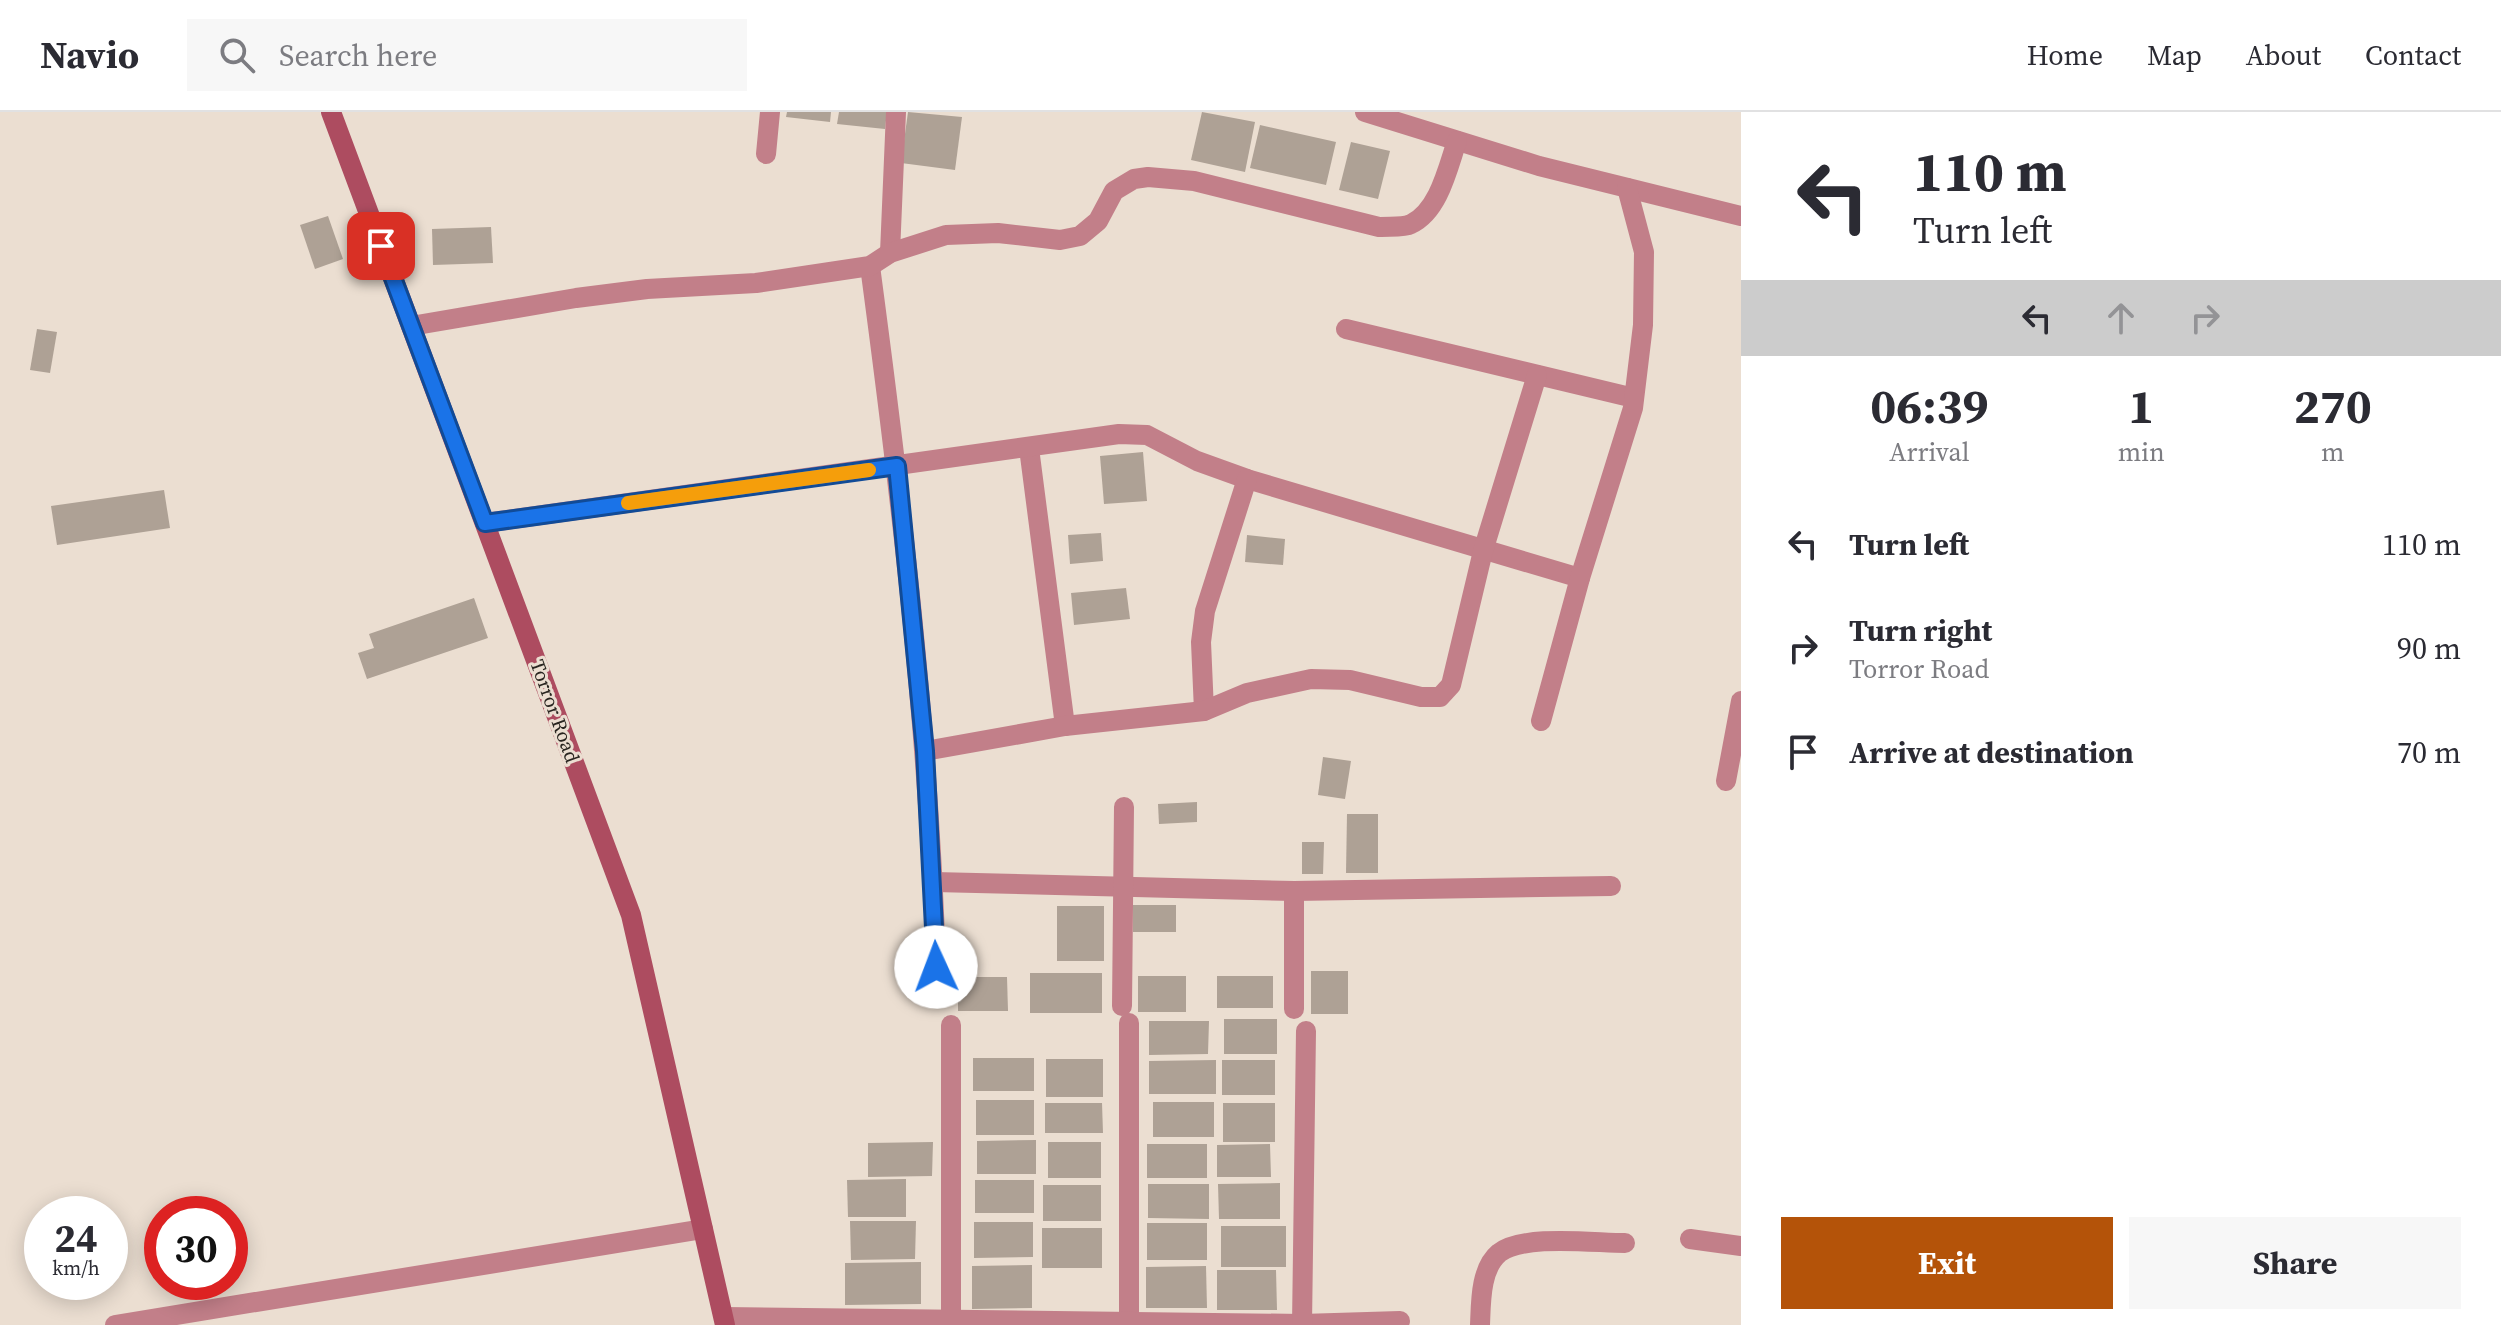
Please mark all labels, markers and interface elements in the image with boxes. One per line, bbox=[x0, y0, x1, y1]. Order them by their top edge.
search box bbox=[187, 19, 747, 91]
text: Navio bbox=[40, 29, 139, 81]
icon: search bbox=[215, 33, 259, 77]
text: Search here bbox=[279, 35, 437, 76]
text: Home bbox=[2027, 36, 2103, 74]
text: Map bbox=[2147, 36, 2202, 74]
text: About bbox=[2246, 36, 2321, 74]
text: Contact bbox=[2365, 36, 2461, 74]
text: 110 m bbox=[1913, 133, 2067, 210]
icon: left bbox=[1781, 144, 1885, 248]
text: Turn left bbox=[1913, 206, 2052, 255]
pin bbox=[347, 212, 415, 280]
icon: arrive bbox=[359, 224, 403, 268]
icon: left bbox=[2015, 296, 2059, 340]
icon: ahead bbox=[2099, 296, 2143, 340]
icon: right bbox=[2183, 296, 2227, 340]
text: 06:39 bbox=[1870, 373, 1989, 439]
text: 1 bbox=[2128, 373, 2154, 439]
text: 270 bbox=[2294, 373, 2372, 439]
text: Arrival bbox=[1889, 434, 1970, 470]
text: min bbox=[2118, 434, 2165, 470]
text: m bbox=[2321, 434, 2345, 470]
icon: left bbox=[1781, 522, 1825, 566]
text: Turn left bbox=[1849, 524, 1969, 565]
text: 110 m bbox=[2382, 524, 2461, 565]
text: Turn right bbox=[1849, 610, 1992, 651]
icon: right bbox=[1781, 626, 1825, 670]
text: 90 m bbox=[2397, 628, 2461, 669]
text: Torror Road bbox=[1849, 651, 1989, 687]
street label: Torror Road bbox=[523, 656, 587, 767]
icon: arrive bbox=[1781, 730, 1825, 774]
text: Arrive at destination bbox=[1849, 732, 2134, 773]
text: 70 m bbox=[2397, 732, 2461, 773]
position arrow bbox=[894, 925, 978, 1009]
speed limit sign: 30 bbox=[144, 1196, 248, 1300]
text: 24 bbox=[54, 1211, 98, 1265]
button: Exit bbox=[1781, 1217, 2113, 1309]
button: Share bbox=[2129, 1217, 2461, 1309]
text: km/h bbox=[52, 1254, 100, 1282]

